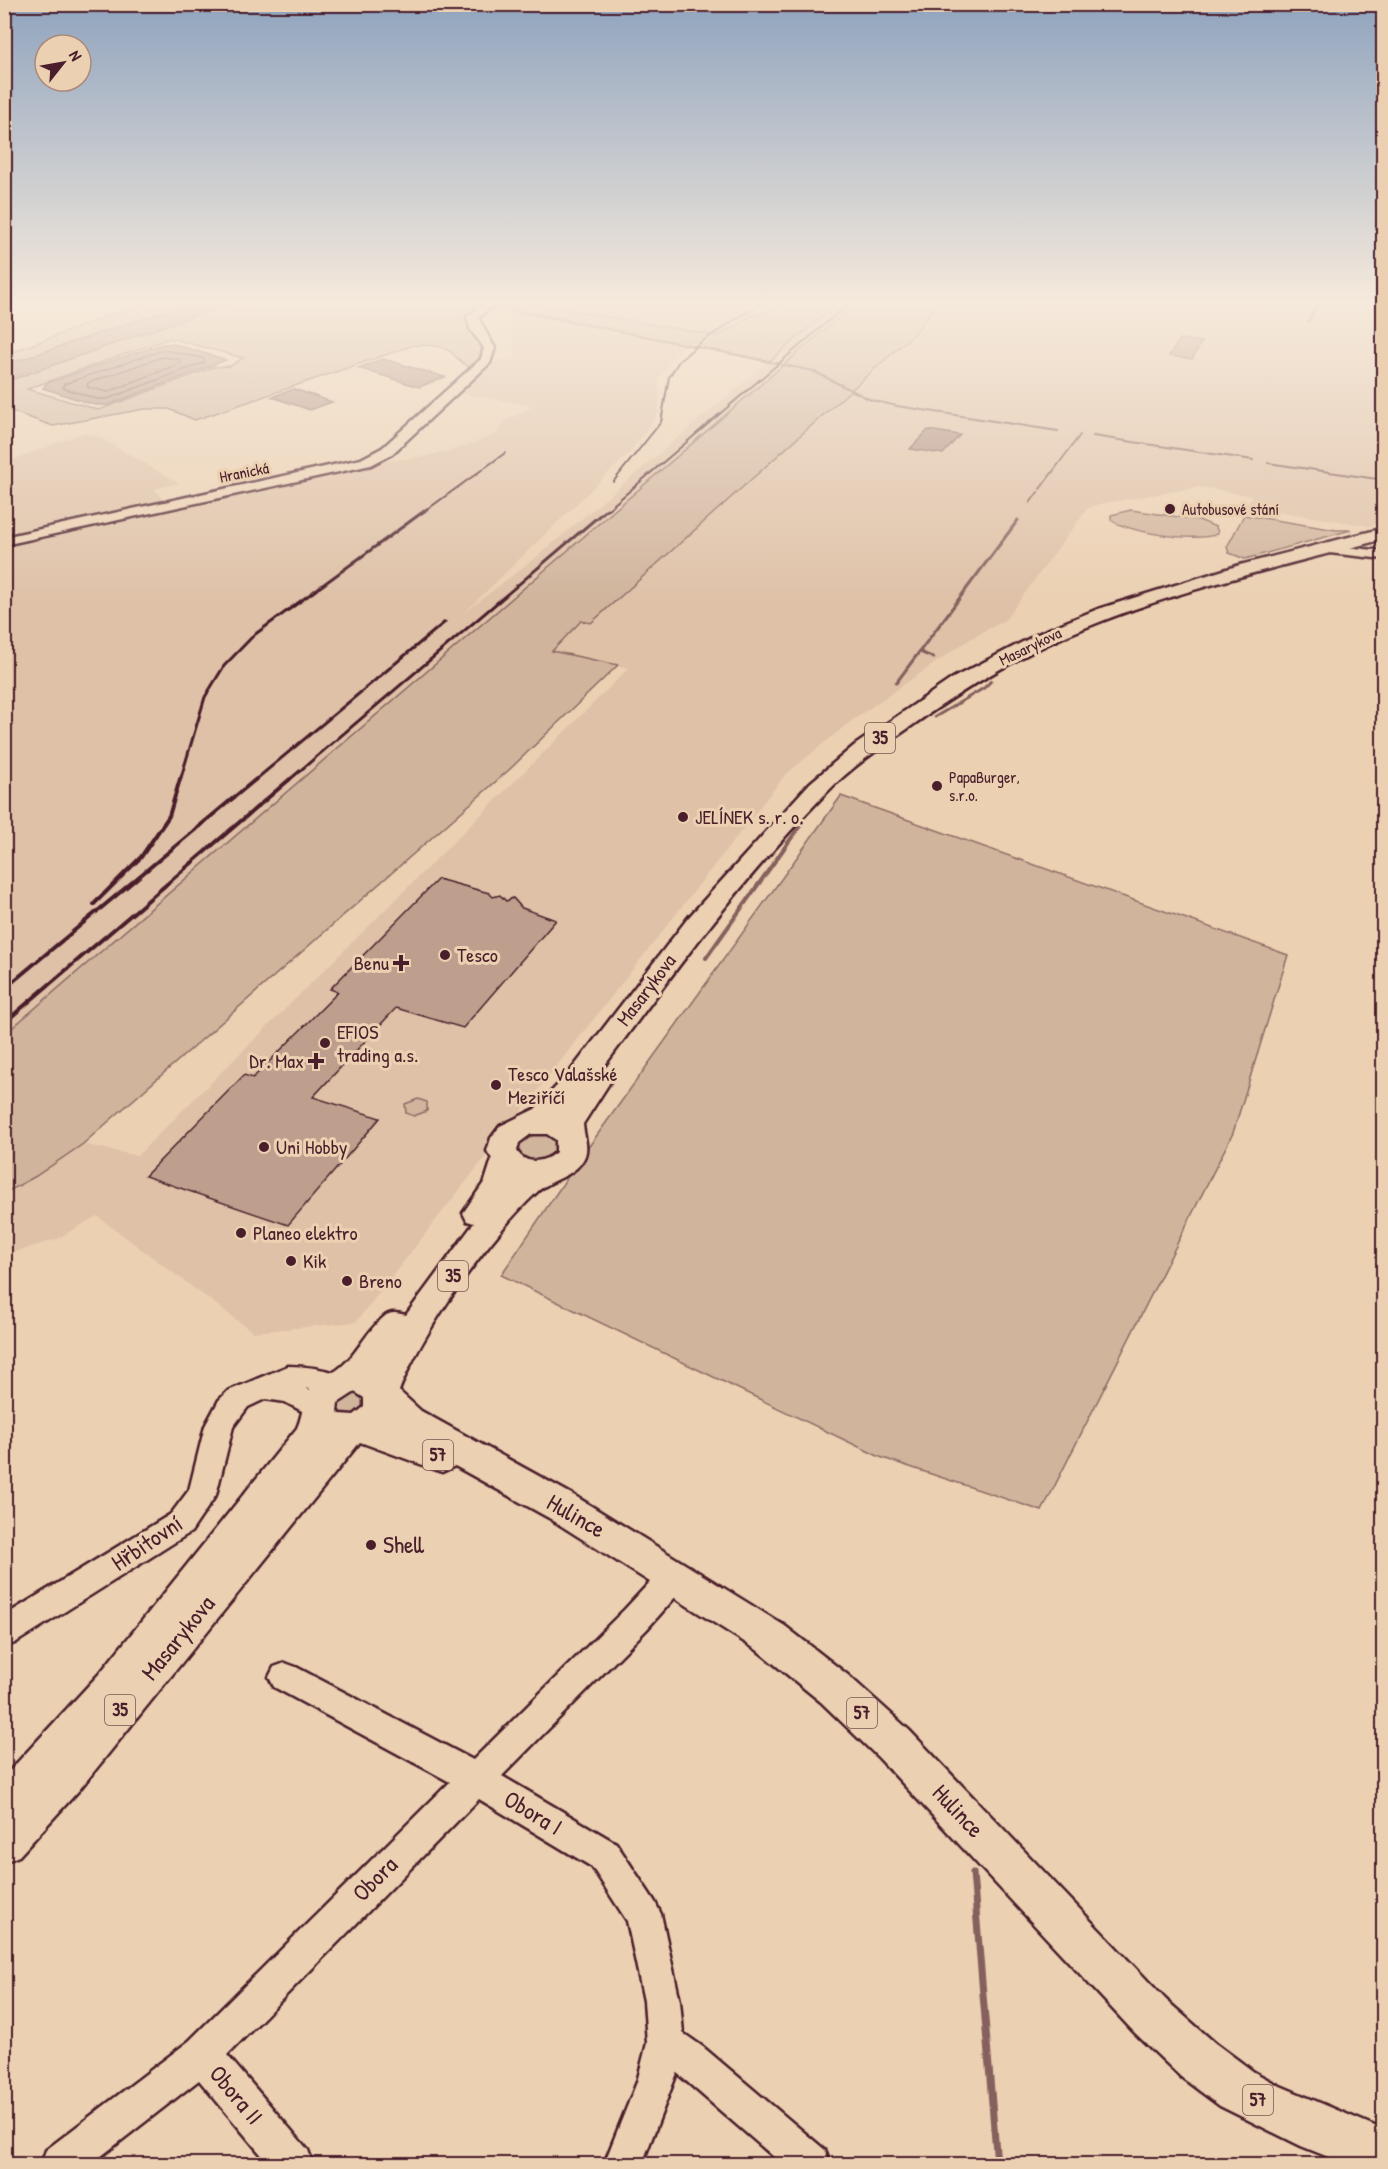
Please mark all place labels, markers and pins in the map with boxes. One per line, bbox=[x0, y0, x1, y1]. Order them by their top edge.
place label: Autobusové stání bbox=[1182, 498, 1279, 520]
marker: Autobusové stání bbox=[1163, 502, 1177, 516]
place label: PapaBurger, s.r.o. bbox=[949, 766, 1020, 806]
marker: PapaBurger, s.r.o. bbox=[930, 779, 944, 793]
place label: JELÍNEK s. r. o. bbox=[695, 803, 803, 830]
marker: JELÍNEK s. r. o. bbox=[676, 810, 690, 824]
place label: Tesco bbox=[457, 941, 498, 968]
marker: Tesco bbox=[438, 948, 452, 962]
place label: Benu bbox=[354, 949, 389, 976]
marker: Benu bbox=[394, 956, 408, 970]
place label: EFIOS trading a.s. bbox=[337, 1018, 418, 1068]
marker: EFIOS trading a.s. bbox=[318, 1036, 332, 1050]
place label: Dr. Max bbox=[249, 1047, 304, 1074]
marker: Dr. Max bbox=[309, 1054, 323, 1068]
place label: Tesco Valašské Meziříčí bbox=[508, 1060, 617, 1110]
marker: Tesco Valašské Meziříčí bbox=[489, 1078, 503, 1092]
place label: Uni Hobby bbox=[276, 1133, 347, 1160]
marker: Uni Hobby bbox=[257, 1140, 271, 1154]
place label: Planeo elektro bbox=[253, 1219, 358, 1246]
marker: Planeo elektro bbox=[234, 1226, 248, 1240]
place label: Kik bbox=[303, 1247, 326, 1274]
marker: Kik bbox=[284, 1254, 298, 1268]
place label: Breno bbox=[359, 1267, 402, 1294]
marker: Breno bbox=[340, 1274, 354, 1288]
place label: Shell bbox=[383, 1528, 425, 1560]
marker: Shell bbox=[364, 1538, 378, 1552]

